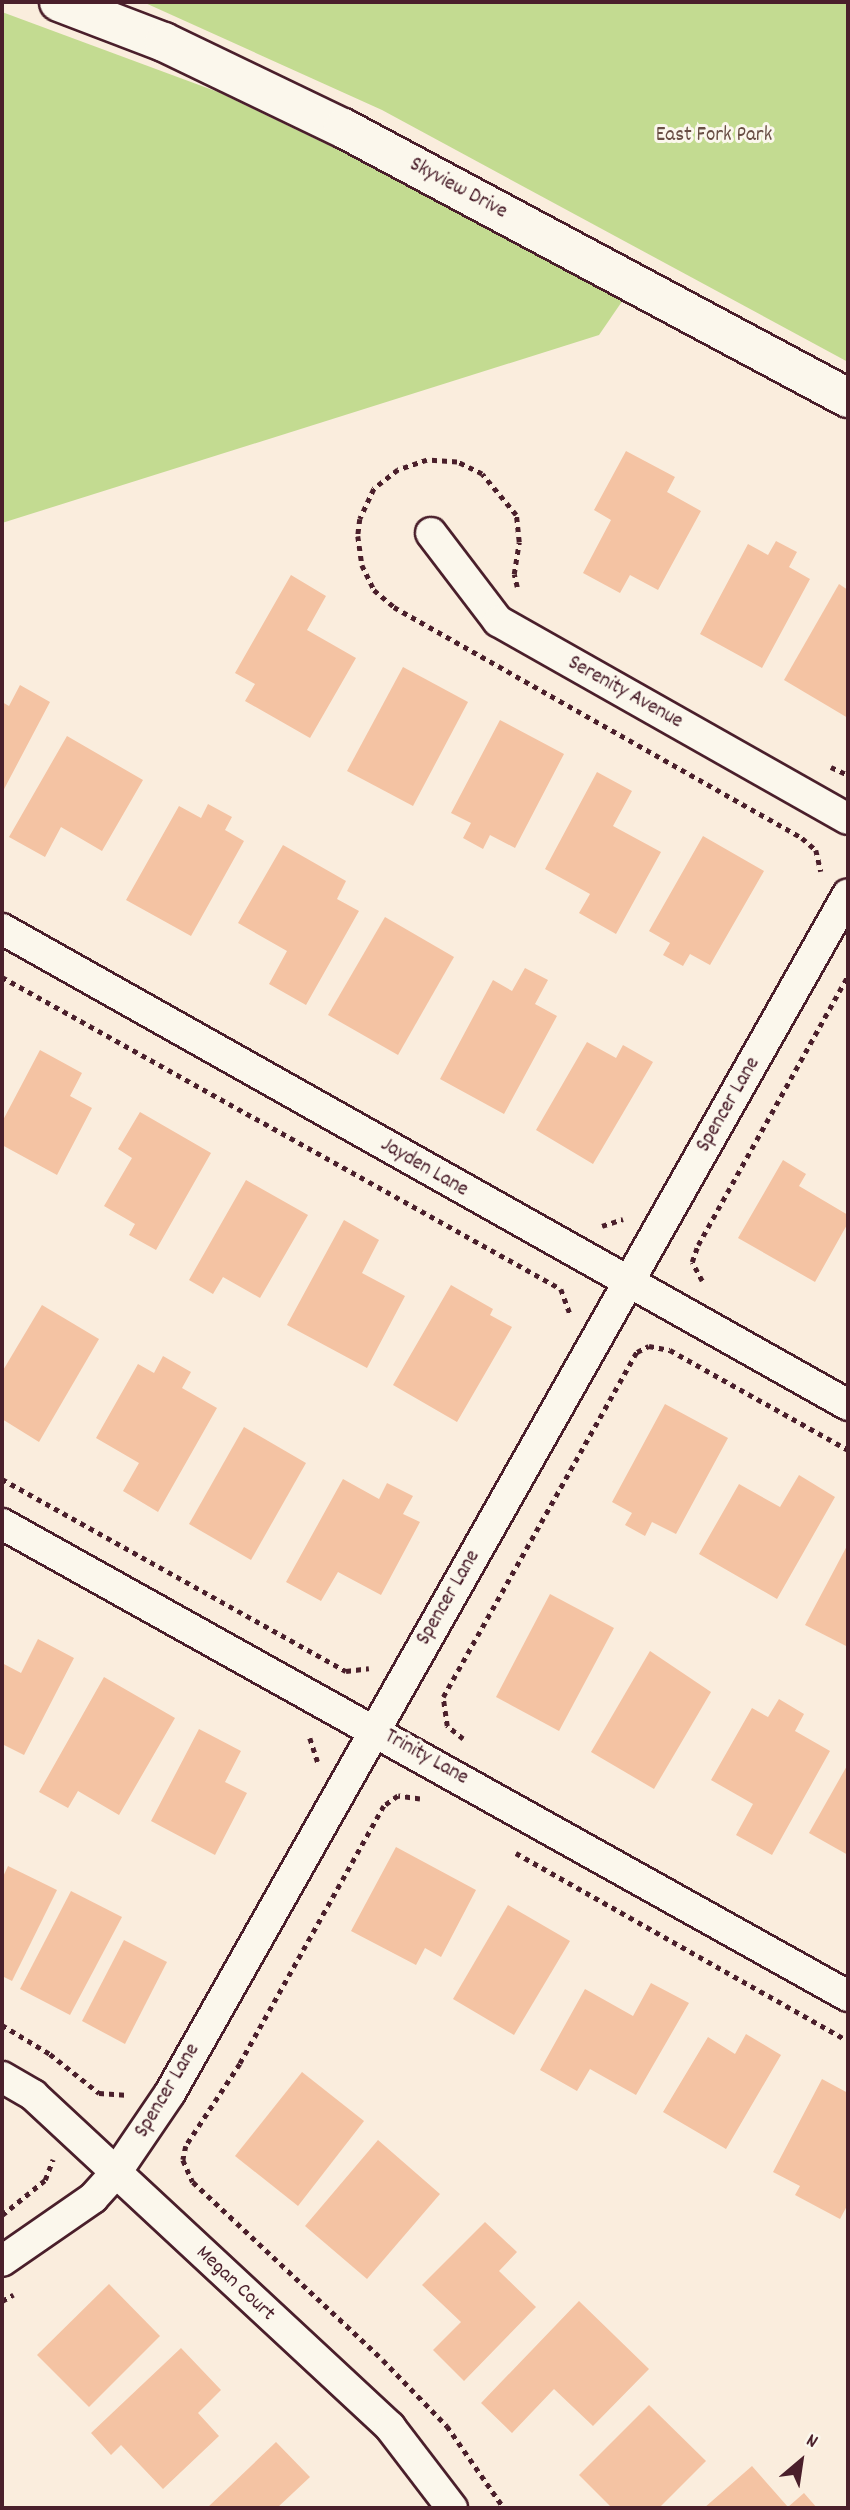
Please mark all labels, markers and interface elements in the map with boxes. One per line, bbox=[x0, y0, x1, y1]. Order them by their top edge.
park label: East Fork Park bbox=[656, 123, 772, 149]
street label: Skyview Drive bbox=[405, 153, 511, 225]
street label: Serenity Avenue bbox=[563, 651, 687, 735]
street label: Spencer Lane bbox=[692, 1053, 766, 1157]
street label: Jayden Lane bbox=[376, 1133, 472, 1203]
street label: Spencer Lane bbox=[412, 1546, 486, 1650]
street label: Trinity Lane bbox=[380, 1725, 472, 1791]
street label: Spencer Lane bbox=[130, 2039, 206, 2143]
street label: Megan Court bbox=[190, 2241, 280, 2327]
north arrow bbox=[766, 2426, 836, 2496]
text: N bbox=[801, 2428, 822, 2456]

